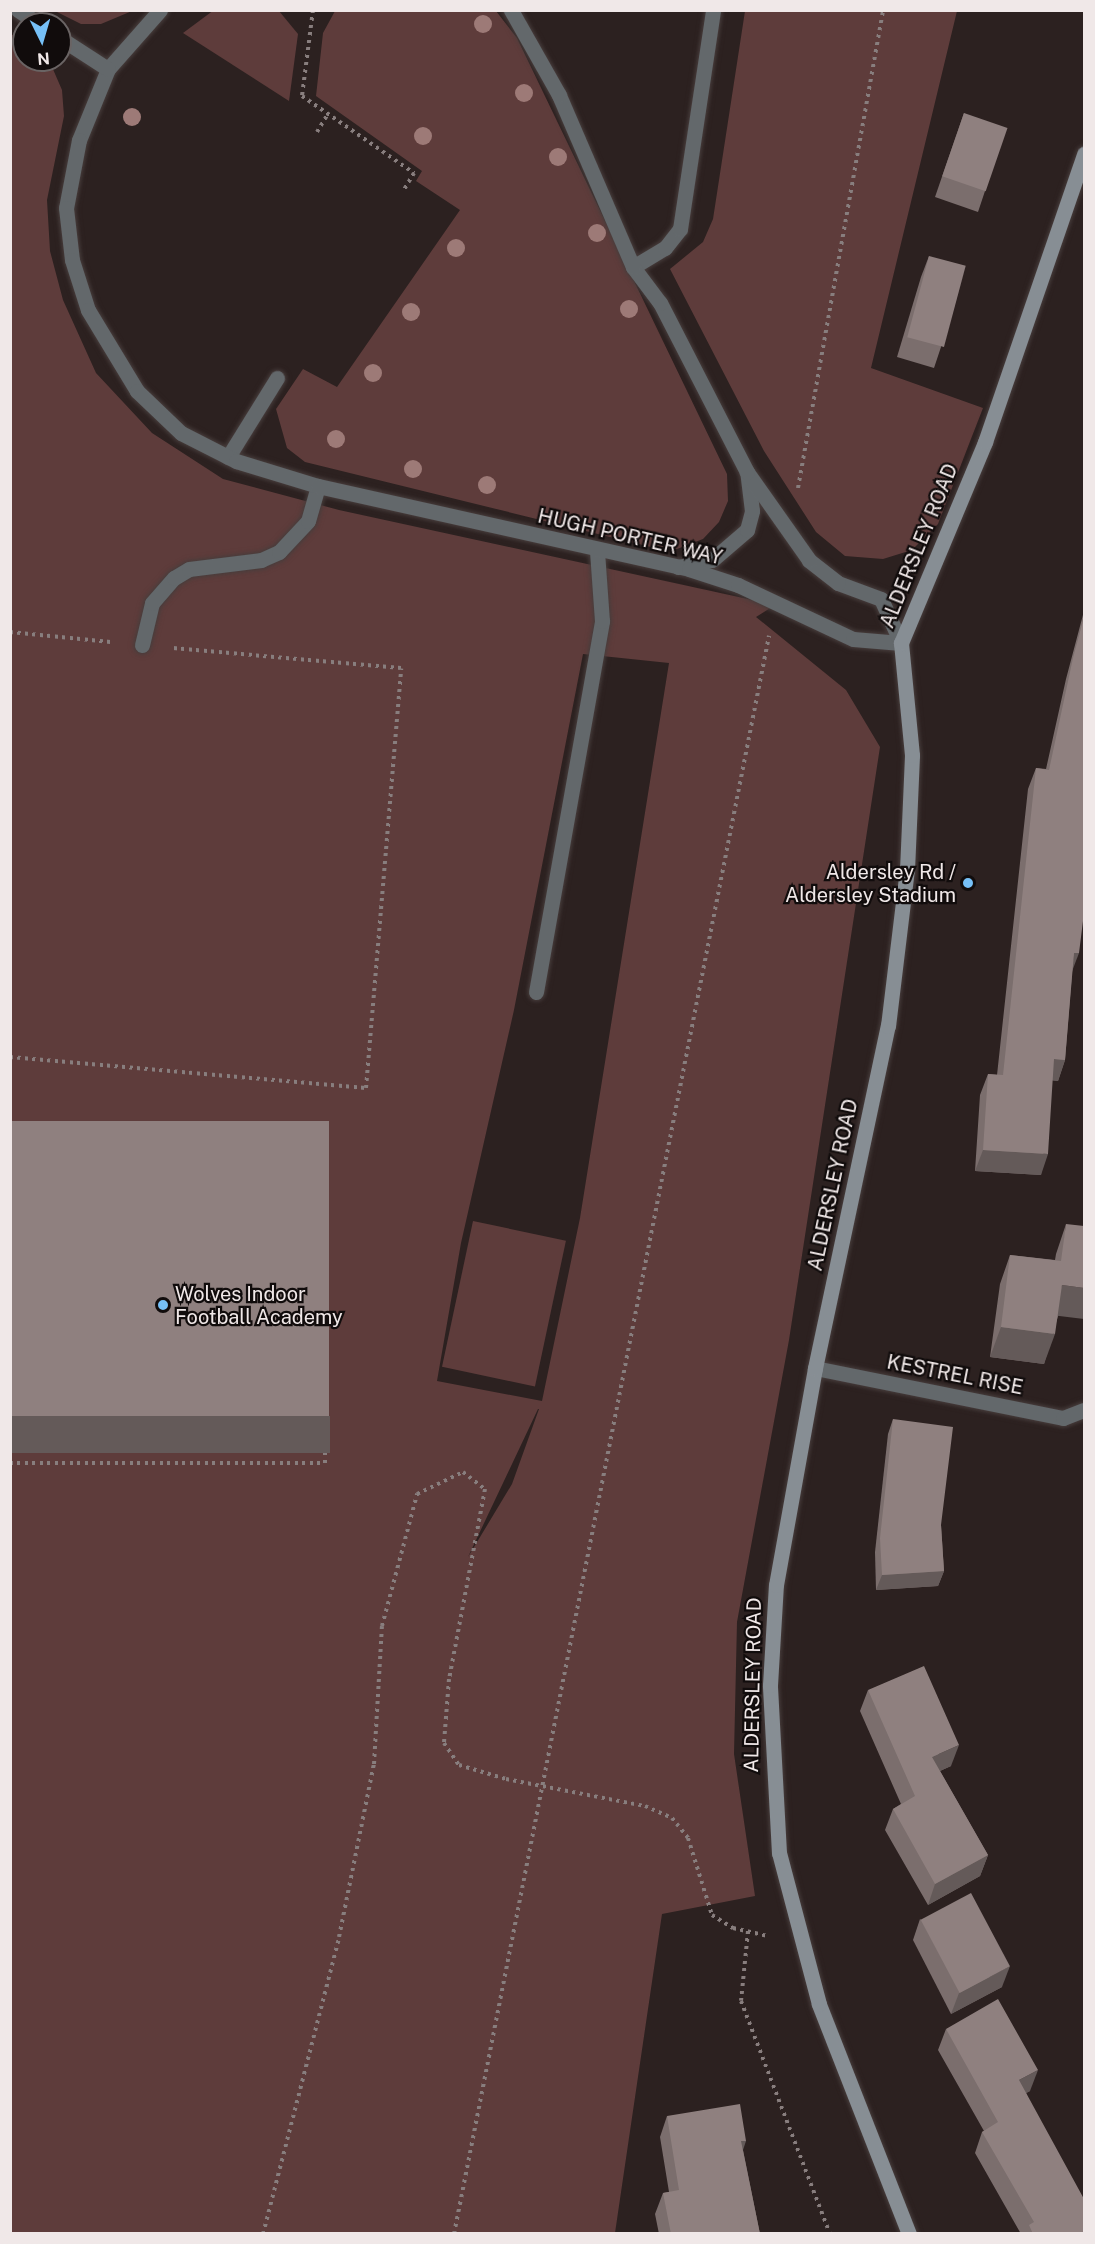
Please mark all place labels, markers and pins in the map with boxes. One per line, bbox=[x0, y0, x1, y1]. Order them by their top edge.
place label: Aldersley Rd / Aldersley Stadium bbox=[785, 860, 956, 907]
marker: Aldersley Rd / Aldersley Stadium bbox=[961, 876, 975, 890]
place label: Wolves Indoor Football Academy bbox=[175, 1282, 343, 1329]
marker: Wolves Indoor Football Academy bbox=[156, 1298, 170, 1312]

